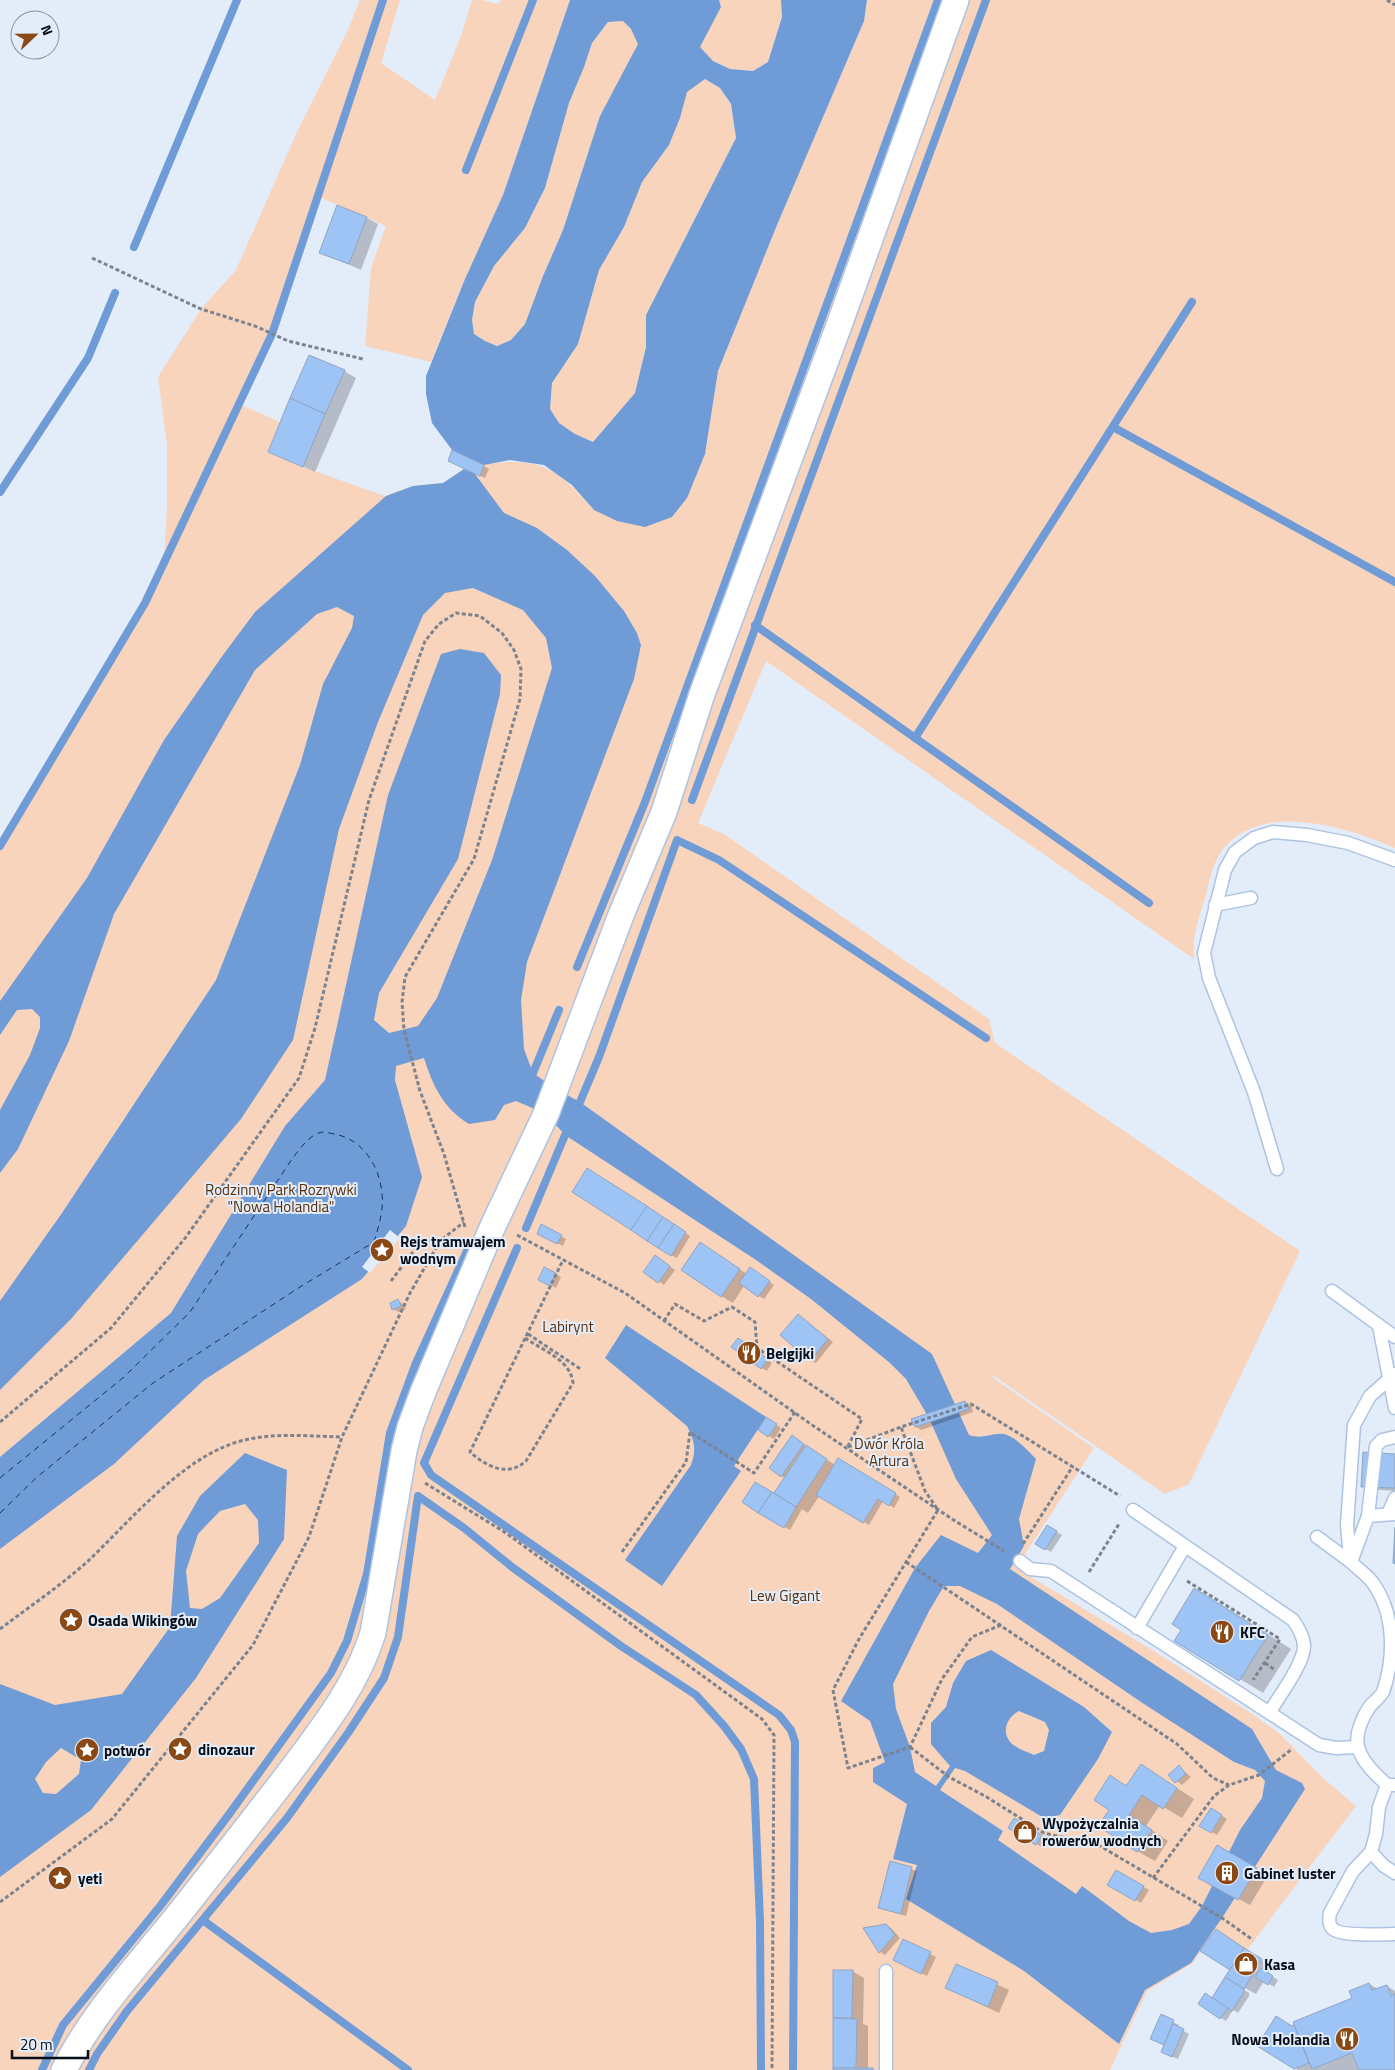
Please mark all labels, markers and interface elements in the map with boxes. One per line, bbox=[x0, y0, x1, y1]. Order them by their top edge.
north arrow bbox=[10, 10, 60, 60]
text: N bbox=[36, 22, 59, 38]
park label: Rodzinny Park Rozrywki "Nowa Holandia" bbox=[205, 1178, 357, 1218]
place label: Rejs tramwajem wodnym bbox=[400, 1230, 506, 1270]
place icon: Rejs tramwajem wodnym bbox=[369, 1237, 395, 1263]
park label: Labirynt bbox=[542, 1315, 595, 1338]
restaurant icon: Belgijki bbox=[736, 1340, 762, 1366]
place label: Belgijki bbox=[766, 1342, 814, 1365]
park label: Dwór Króla Artura bbox=[854, 1432, 924, 1472]
park label: Lew Gigant bbox=[750, 1584, 821, 1607]
place icon: Osada Wikingów bbox=[58, 1607, 84, 1633]
place label: Osada Wikingów bbox=[88, 1609, 197, 1632]
restaurant icon: KFC bbox=[1209, 1619, 1235, 1645]
place label: KFC bbox=[1240, 1621, 1265, 1644]
place icon: dinozaur bbox=[167, 1736, 193, 1762]
place icon: potwór bbox=[74, 1737, 100, 1763]
place label: dinozaur bbox=[198, 1738, 255, 1761]
place label: potwór bbox=[104, 1739, 151, 1762]
place label: Wypożyczalnia rowerów wodnych bbox=[1042, 1812, 1162, 1852]
shop icon: Wypożyczalnia rowerów wodnych bbox=[1012, 1819, 1038, 1845]
building icon: Gabinet luster bbox=[1214, 1860, 1240, 1886]
place label: Gabinet luster bbox=[1244, 1862, 1336, 1885]
place icon: yeti bbox=[47, 1865, 73, 1891]
place label: yeti bbox=[78, 1867, 102, 1890]
shop icon: Kasa bbox=[1233, 1951, 1259, 1977]
place label: Kasa bbox=[1264, 1953, 1296, 1976]
restaurant icon: Nowa Holandia bbox=[1334, 2026, 1360, 2052]
scale bar bbox=[12, 2028, 89, 2060]
place label: Nowa Holandia bbox=[1231, 2028, 1330, 2051]
text: 20 m bbox=[20, 2033, 53, 2056]

